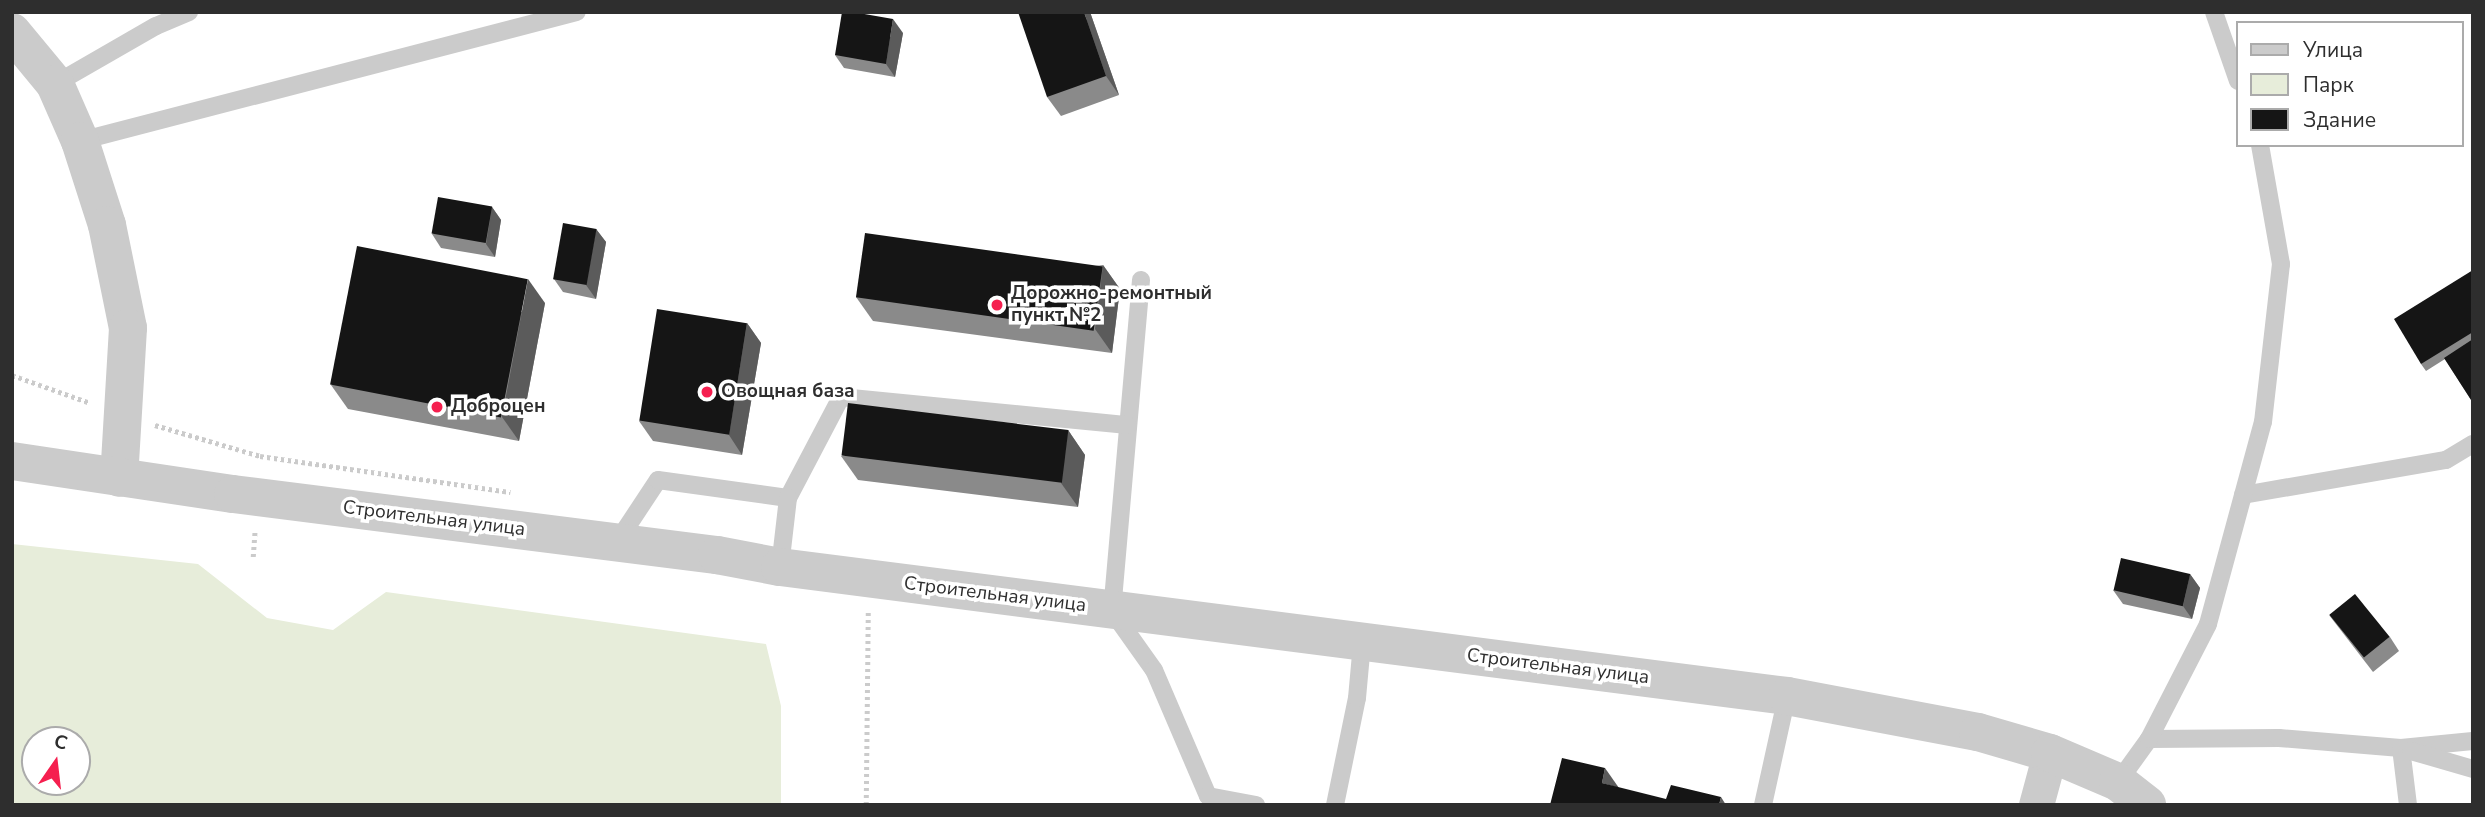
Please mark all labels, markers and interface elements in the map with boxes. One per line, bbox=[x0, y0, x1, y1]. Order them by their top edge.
legend bbox=[2236, 21, 2464, 147]
text: Улица bbox=[2303, 36, 2363, 64]
text: Парк bbox=[2303, 71, 2354, 99]
text: Здание bbox=[2303, 106, 2376, 134]
place label: Дорожно-ремонтный пункт №2 bbox=[1011, 283, 1212, 327]
marker: Дорожно-ремонтный пункт №2 bbox=[989, 297, 1005, 313]
place label: Овощная база bbox=[721, 381, 855, 403]
marker: Овощная база bbox=[699, 384, 715, 400]
place label: Доброцен bbox=[451, 396, 545, 418]
marker: Доброцен bbox=[429, 399, 445, 415]
street label: Строительная улица bbox=[341, 496, 527, 542]
street label: Строительная улица bbox=[902, 572, 1088, 618]
street label: Строительная улица bbox=[1465, 644, 1651, 690]
north arrow bbox=[21, 726, 91, 796]
text: С bbox=[51, 728, 70, 757]

